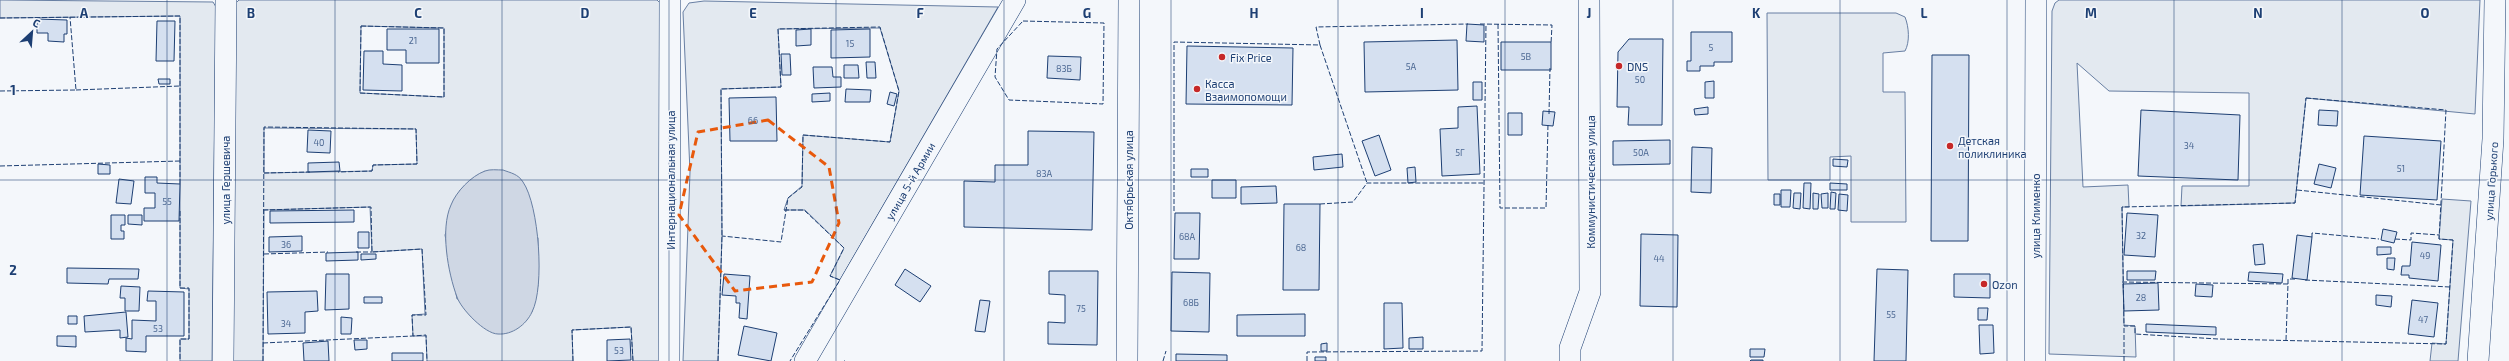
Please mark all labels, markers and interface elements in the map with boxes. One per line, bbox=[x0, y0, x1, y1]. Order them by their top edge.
text: A bbox=[80, 5, 89, 21]
text: B bbox=[247, 5, 255, 21]
text: C bbox=[414, 5, 422, 21]
text: D bbox=[581, 5, 590, 21]
text: E bbox=[749, 5, 757, 21]
text: F bbox=[916, 5, 924, 21]
text: G bbox=[1083, 5, 1091, 21]
text: H bbox=[1250, 5, 1259, 21]
text: I bbox=[1420, 5, 1424, 21]
text: J bbox=[1587, 5, 1591, 21]
text: K bbox=[1752, 5, 1761, 21]
text: L bbox=[1921, 5, 1928, 21]
text: M bbox=[2085, 5, 2097, 21]
text: N bbox=[2253, 5, 2263, 21]
text: O bbox=[2421, 5, 2430, 21]
north arrow bbox=[12, 12, 52, 52]
text: С bbox=[31, 15, 43, 30]
house number: 21 bbox=[409, 35, 417, 46]
house number: 15 bbox=[846, 38, 854, 49]
house number: 5 bbox=[1709, 42, 1714, 53]
place label: Fix Price bbox=[1230, 51, 1272, 64]
house number: 5В bbox=[1521, 51, 1532, 62]
marker: Fix Price bbox=[1217, 52, 1227, 62]
place label: DNS bbox=[1627, 60, 1648, 73]
house number: 5А bbox=[1406, 61, 1417, 72]
marker: DNS bbox=[1614, 61, 1624, 71]
house number: 83Б bbox=[1056, 63, 1072, 74]
house number: 50 bbox=[1635, 74, 1645, 85]
place label: Касса Взаимопомощи bbox=[1205, 77, 1287, 103]
text: 1 bbox=[10, 82, 16, 98]
marker: Касса Взаимопомощи bbox=[1192, 84, 1202, 94]
street label: Интернациональная улица bbox=[664, 110, 678, 250]
house number: 66 bbox=[748, 115, 758, 126]
street label: Коммунистическая улица bbox=[1584, 115, 1598, 249]
street label: Октябрьская улица bbox=[1122, 130, 1136, 230]
place label: Детская поликлиника bbox=[1958, 134, 2027, 160]
street label: улица Гершевича bbox=[219, 136, 233, 224]
house number: 40 bbox=[314, 137, 324, 148]
street label: улица 5-й Армии bbox=[883, 140, 938, 223]
house number: 34 bbox=[2184, 140, 2195, 151]
marker: Детская поликлиника bbox=[1945, 141, 1955, 151]
street label: улица Горького bbox=[2482, 141, 2501, 221]
house number: 5Г bbox=[1455, 147, 1465, 158]
house number: 50А bbox=[1633, 147, 1649, 158]
house number: 51 bbox=[2397, 163, 2405, 174]
house number: 83А bbox=[1036, 168, 1052, 179]
street label: улица Клименко bbox=[2029, 173, 2043, 259]
house number: 55 bbox=[162, 196, 172, 207]
house number: 32 bbox=[2136, 230, 2146, 241]
house number: 68А bbox=[1179, 231, 1196, 242]
house number: 36 bbox=[281, 239, 291, 250]
house number: 68 bbox=[1296, 242, 1306, 253]
house number: 49 bbox=[2420, 250, 2430, 261]
house number: 44 bbox=[1653, 253, 1665, 264]
text: 2 bbox=[9, 262, 17, 278]
place label: Ozon bbox=[1992, 278, 2018, 291]
marker: Ozon bbox=[1979, 279, 1989, 289]
house number: 28 bbox=[2136, 292, 2146, 303]
house number: 68Б bbox=[1183, 297, 1199, 308]
house number: 75 bbox=[1076, 303, 1086, 314]
house number: 55 bbox=[1886, 309, 1896, 320]
house number: 47 bbox=[2418, 314, 2428, 325]
house number: 34 bbox=[281, 318, 292, 329]
house number: 53 bbox=[153, 323, 163, 334]
house number: 53 bbox=[614, 345, 624, 356]

